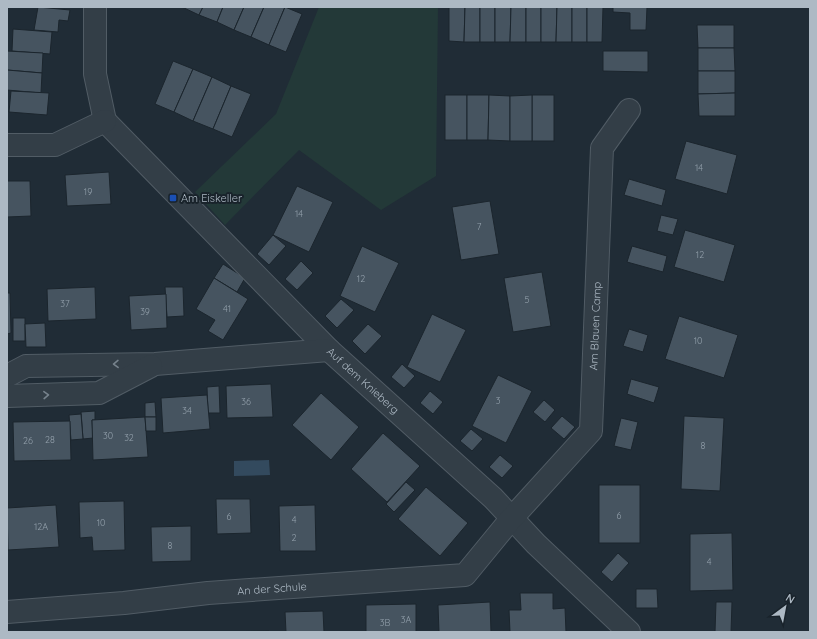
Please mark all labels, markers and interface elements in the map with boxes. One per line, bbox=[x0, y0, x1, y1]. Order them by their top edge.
house number: 14 bbox=[695, 162, 703, 173]
house number: 19 bbox=[84, 186, 92, 197]
place label: Am Eiskeller bbox=[181, 191, 243, 205]
marker: Am Eiskeller bbox=[168, 193, 178, 203]
house number: 14 bbox=[295, 208, 303, 219]
house number: 7 bbox=[477, 221, 482, 232]
house number: 12 bbox=[696, 249, 704, 260]
house number: 12 bbox=[357, 273, 365, 284]
street label: Am Blauen Camp bbox=[586, 281, 604, 371]
house number: 5 bbox=[525, 294, 530, 305]
house number: 37 bbox=[60, 298, 70, 309]
house number: 41 bbox=[223, 303, 231, 314]
house number: 39 bbox=[140, 306, 150, 317]
house number: 10 bbox=[694, 335, 702, 346]
street label: Auf dem Knieberg bbox=[324, 344, 402, 417]
one-way arrow bbox=[113, 360, 119, 369]
one-way arrow bbox=[43, 390, 49, 399]
house number: 3 bbox=[496, 395, 501, 406]
house number: 36 bbox=[241, 396, 251, 407]
house number: 34 bbox=[182, 405, 192, 416]
house number: 30 bbox=[103, 430, 113, 441]
house number: 32 bbox=[124, 432, 134, 443]
house number: 28 bbox=[45, 434, 55, 445]
house number: 26 bbox=[23, 435, 33, 446]
house number: 8 bbox=[701, 440, 706, 451]
house number: 6 bbox=[617, 510, 622, 521]
house number: 6 bbox=[227, 511, 232, 522]
house number: 4 bbox=[292, 514, 297, 525]
house number: 10 bbox=[97, 517, 105, 528]
house number: 12A bbox=[34, 521, 48, 532]
house number: 2 bbox=[292, 532, 297, 543]
house number: 8 bbox=[168, 540, 173, 551]
house number: 4 bbox=[707, 556, 712, 567]
street label: An der Schule bbox=[237, 579, 307, 598]
north arrow bbox=[765, 587, 805, 627]
text: N bbox=[783, 590, 797, 607]
house number: 3A bbox=[401, 614, 411, 625]
house number: 3B bbox=[380, 617, 390, 628]

